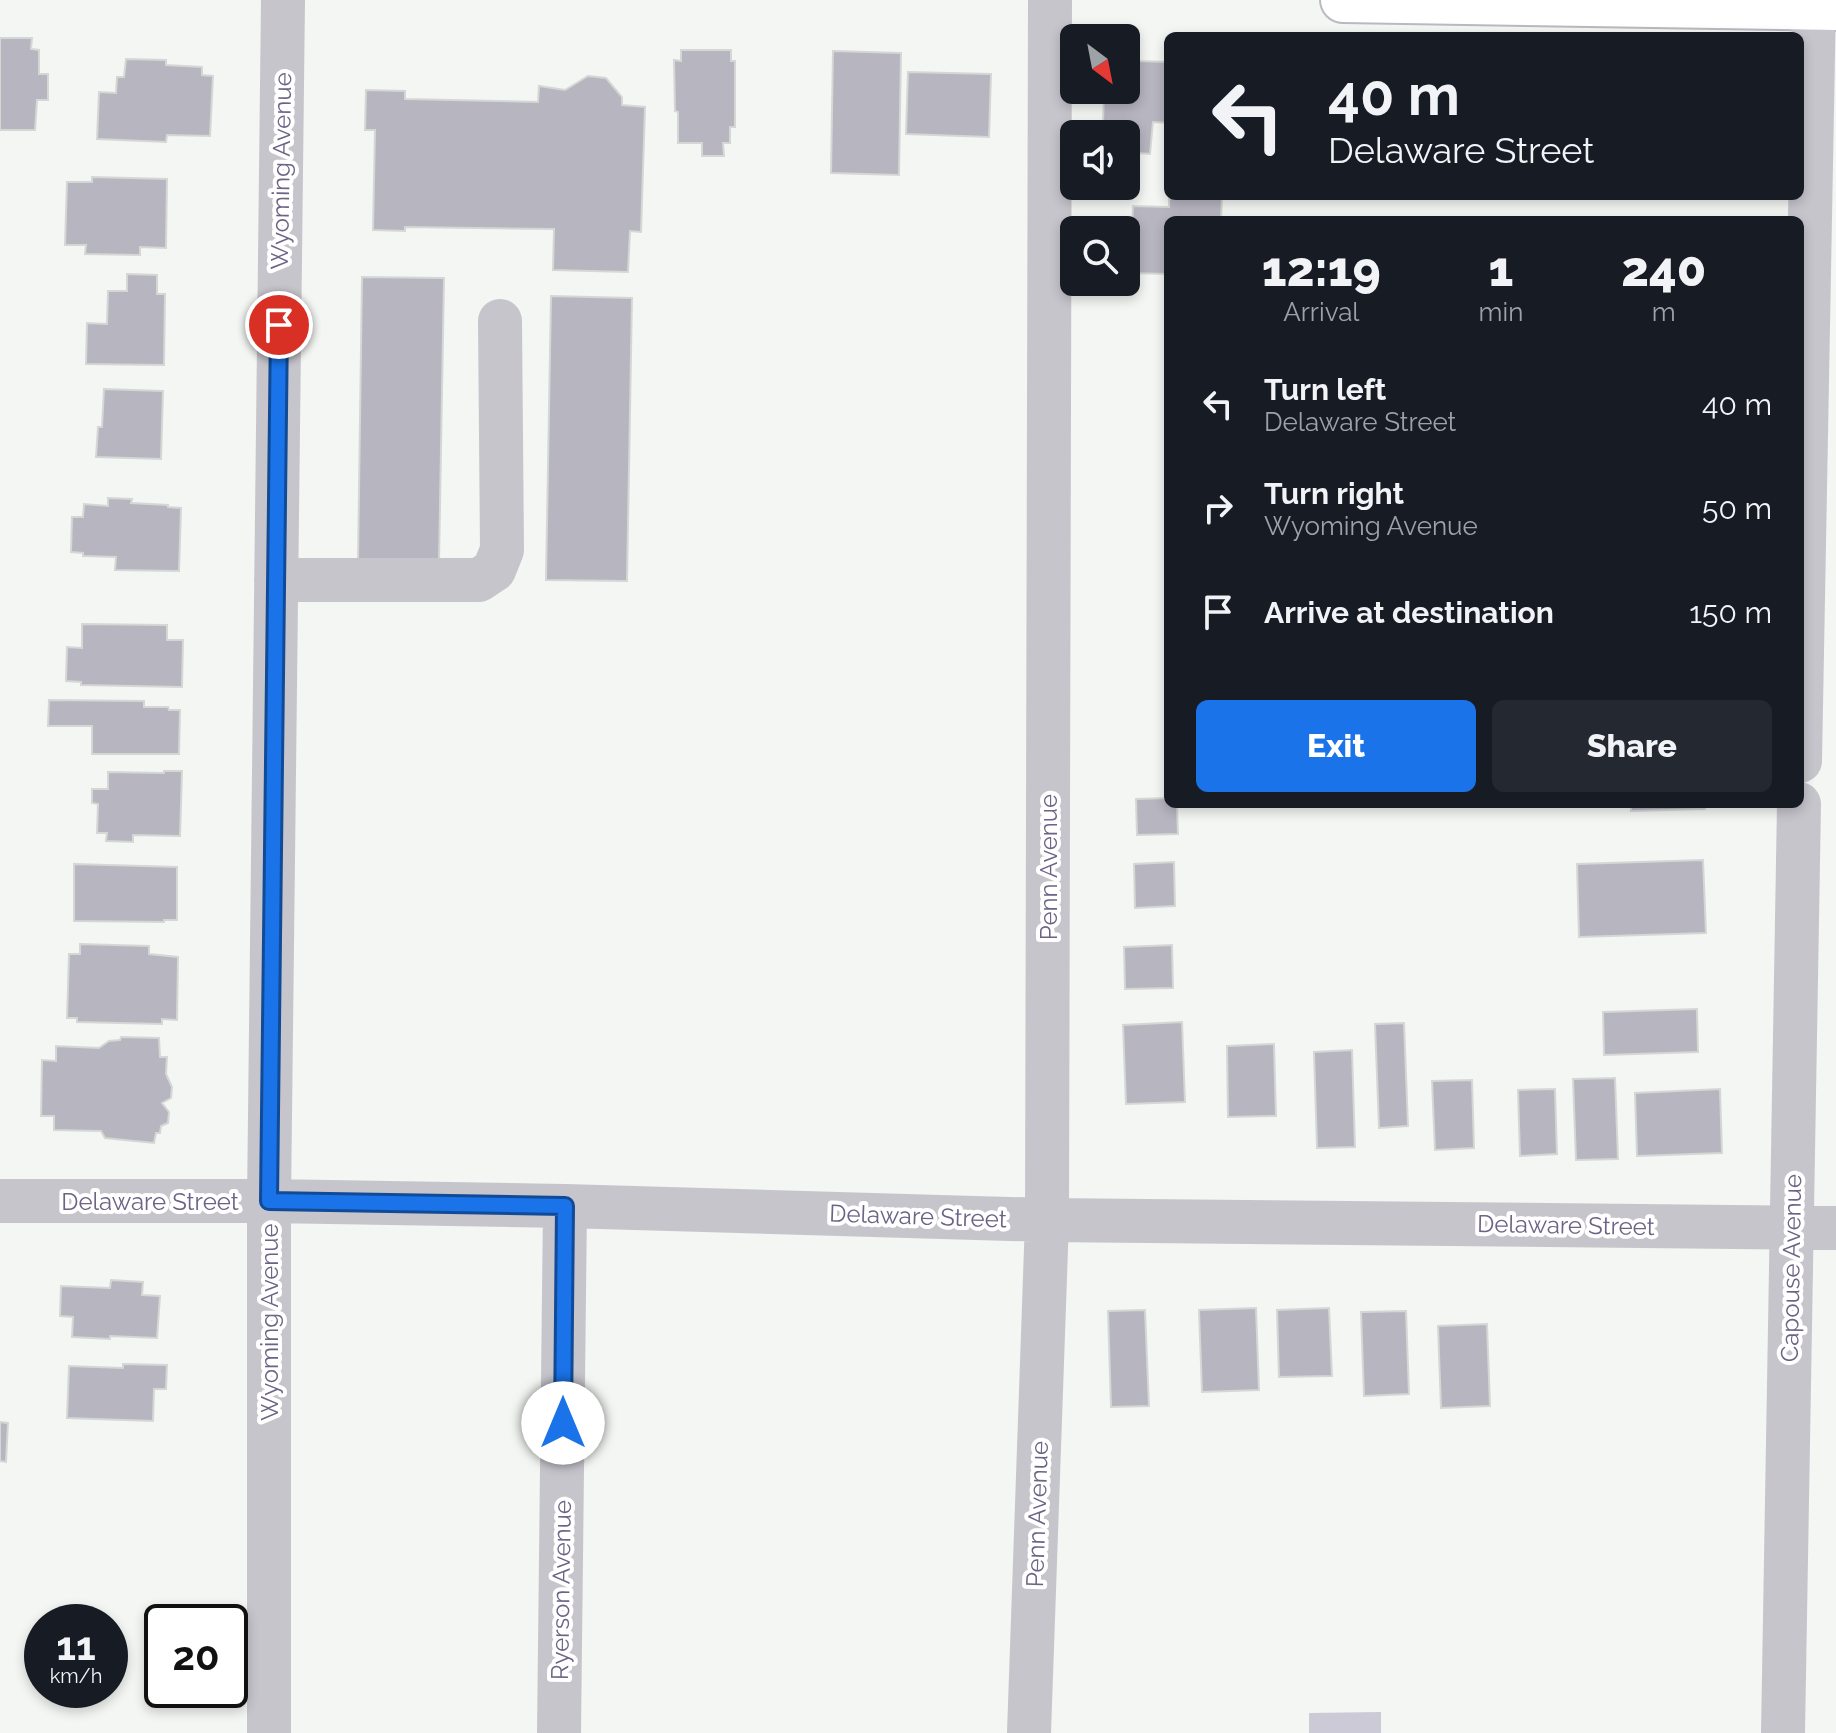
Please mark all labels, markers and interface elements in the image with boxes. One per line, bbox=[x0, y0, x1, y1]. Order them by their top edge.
north arrow bbox=[1060, 24, 1140, 104]
map controls bbox=[1060, 24, 1140, 296]
text: 40 m bbox=[1328, 62, 1460, 128]
icon: left bbox=[1196, 64, 1300, 168]
street label: Wyoming Avenue bbox=[265, 72, 297, 270]
button: sound bbox=[1060, 120, 1140, 200]
text: Delaware Street bbox=[1328, 129, 1594, 171]
button: search bbox=[1060, 216, 1140, 296]
text: 12:19 bbox=[1262, 241, 1381, 297]
text: 1 bbox=[1489, 241, 1513, 297]
text: 240 bbox=[1621, 241, 1706, 297]
pin bbox=[245, 291, 313, 359]
text: Arrival bbox=[1283, 297, 1359, 327]
text: min bbox=[1479, 297, 1523, 327]
text: m bbox=[1652, 297, 1676, 327]
icon: arrive bbox=[257, 303, 301, 347]
text: Turn left bbox=[1264, 372, 1386, 407]
icon: left bbox=[1196, 382, 1240, 426]
text: 40 m bbox=[1702, 387, 1772, 422]
text: Delaware Street bbox=[1264, 407, 1456, 437]
text: Turn right bbox=[1264, 476, 1404, 511]
icon: right bbox=[1196, 486, 1240, 530]
text: 50 m bbox=[1702, 491, 1772, 526]
text: Wyoming Avenue bbox=[1264, 511, 1478, 541]
icon: arrive bbox=[1196, 590, 1240, 634]
text: Arrive at destination bbox=[1264, 595, 1554, 630]
text: 150 m bbox=[1689, 595, 1772, 630]
button: Exit bbox=[1196, 700, 1476, 792]
button: Share bbox=[1492, 700, 1772, 792]
street label: Penn Avenue bbox=[1034, 794, 1063, 940]
street label: Capouse Avenue bbox=[1775, 1174, 1807, 1362]
street label: Delaware Street bbox=[61, 1187, 239, 1216]
street label: Delaware Street bbox=[829, 1198, 1007, 1234]
street label: Delaware Street bbox=[1477, 1209, 1655, 1241]
street label: Wyoming Avenue bbox=[255, 1223, 284, 1421]
position arrow bbox=[521, 1381, 605, 1465]
street label: Penn Avenue bbox=[1020, 1440, 1054, 1588]
street label: Ryerson Avenue bbox=[545, 1500, 577, 1680]
speed limit sign: 20 bbox=[144, 1604, 248, 1708]
text: 11 bbox=[56, 1622, 96, 1669]
text: km/h bbox=[50, 1664, 102, 1688]

